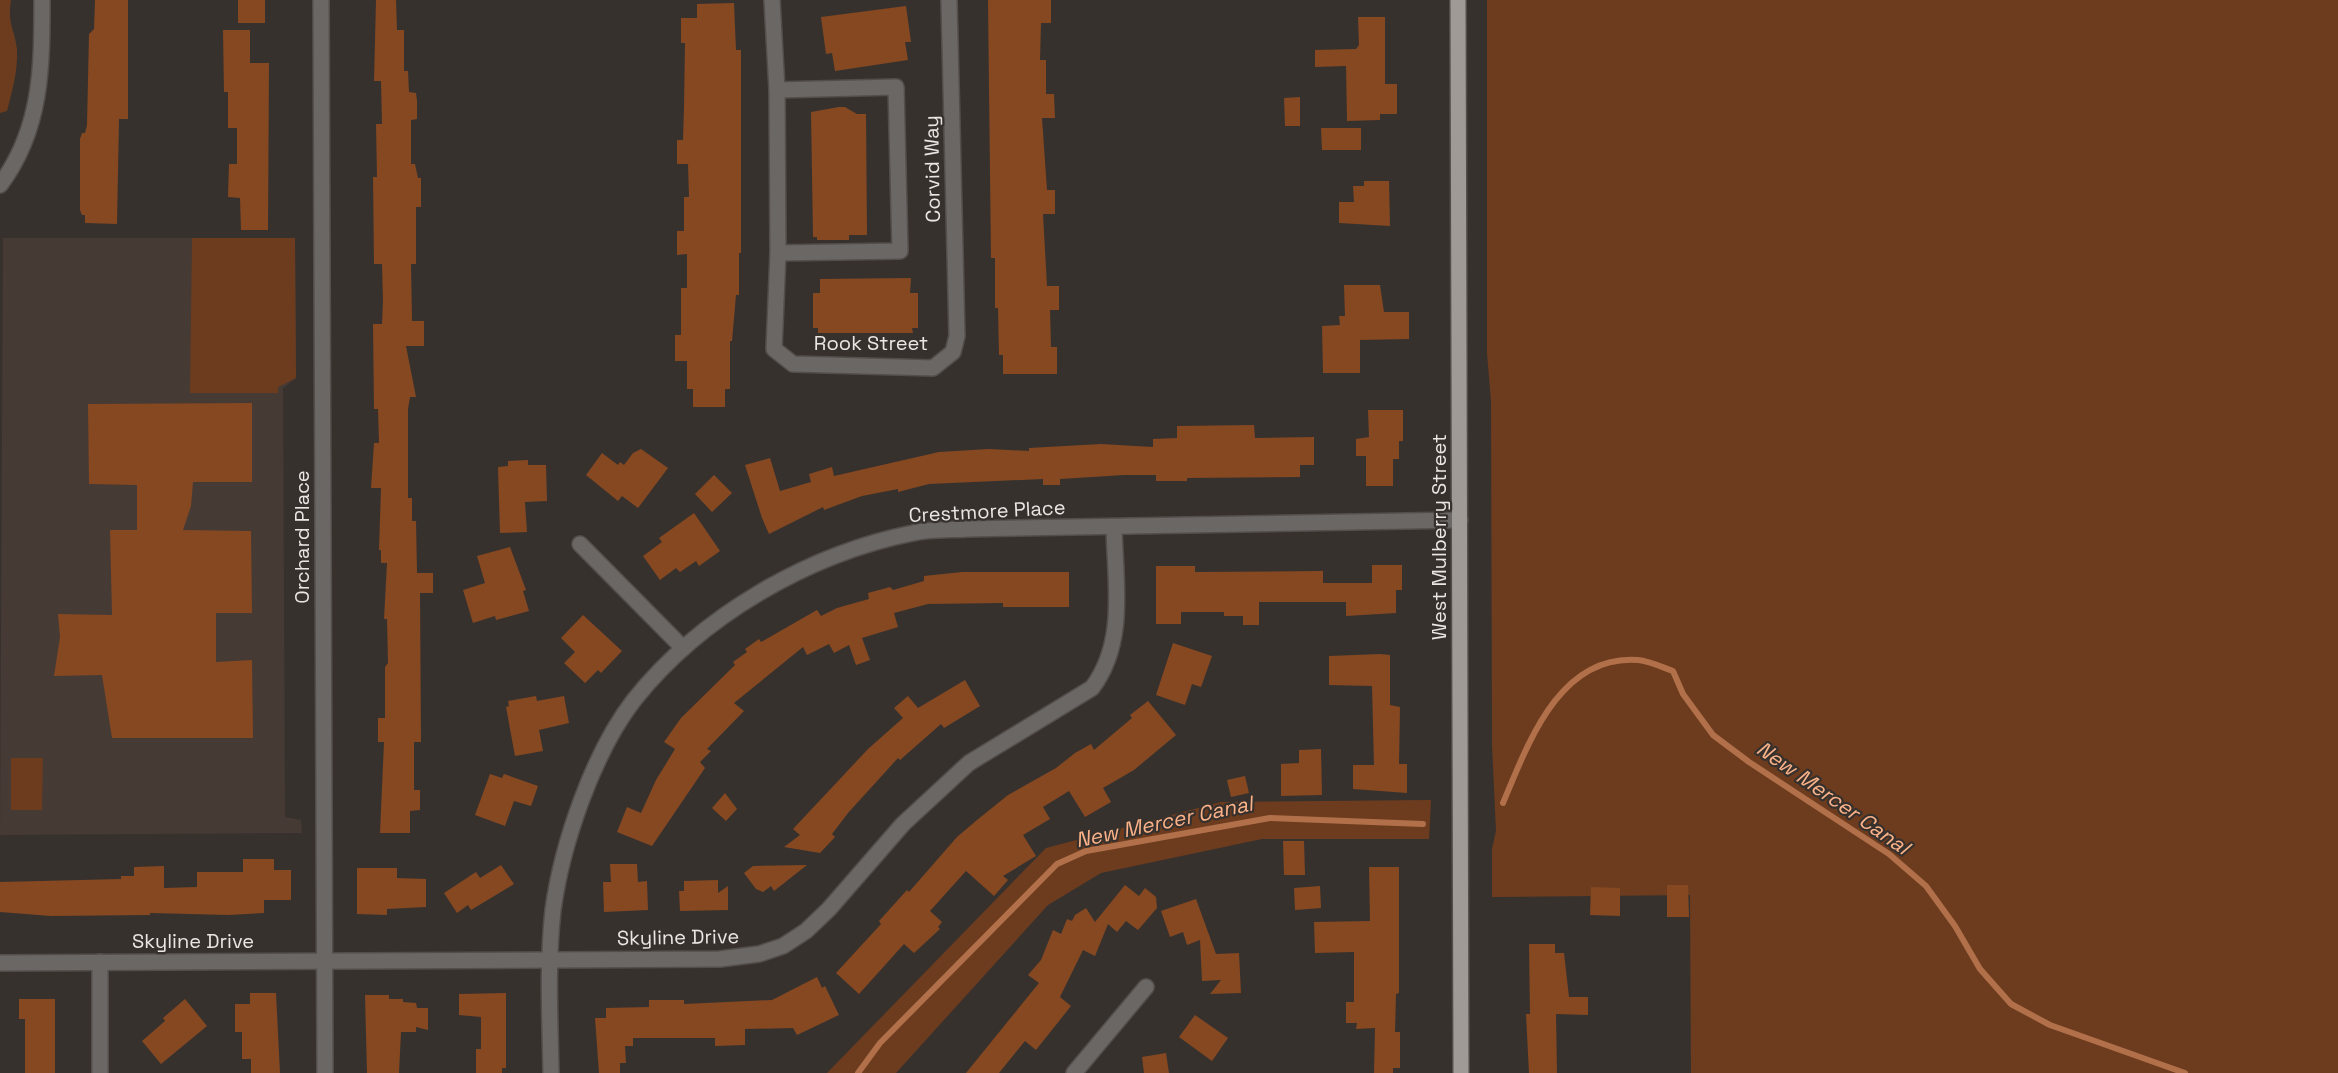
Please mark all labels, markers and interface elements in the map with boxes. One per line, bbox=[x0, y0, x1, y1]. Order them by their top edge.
street label: Corvid Way bbox=[918, 115, 946, 223]
street label: Rook Street bbox=[814, 330, 928, 356]
street label: West Mulberry Street bbox=[1426, 434, 1452, 640]
street label: Orchard Place bbox=[289, 470, 315, 604]
street label: Crestmore Place bbox=[908, 494, 1066, 528]
water label: New Mercer Canal bbox=[1752, 735, 1917, 862]
water label: New Mercer Canal bbox=[1073, 789, 1258, 853]
street label: Skyline Drive bbox=[617, 923, 739, 951]
street label: Skyline Drive bbox=[132, 928, 254, 954]

